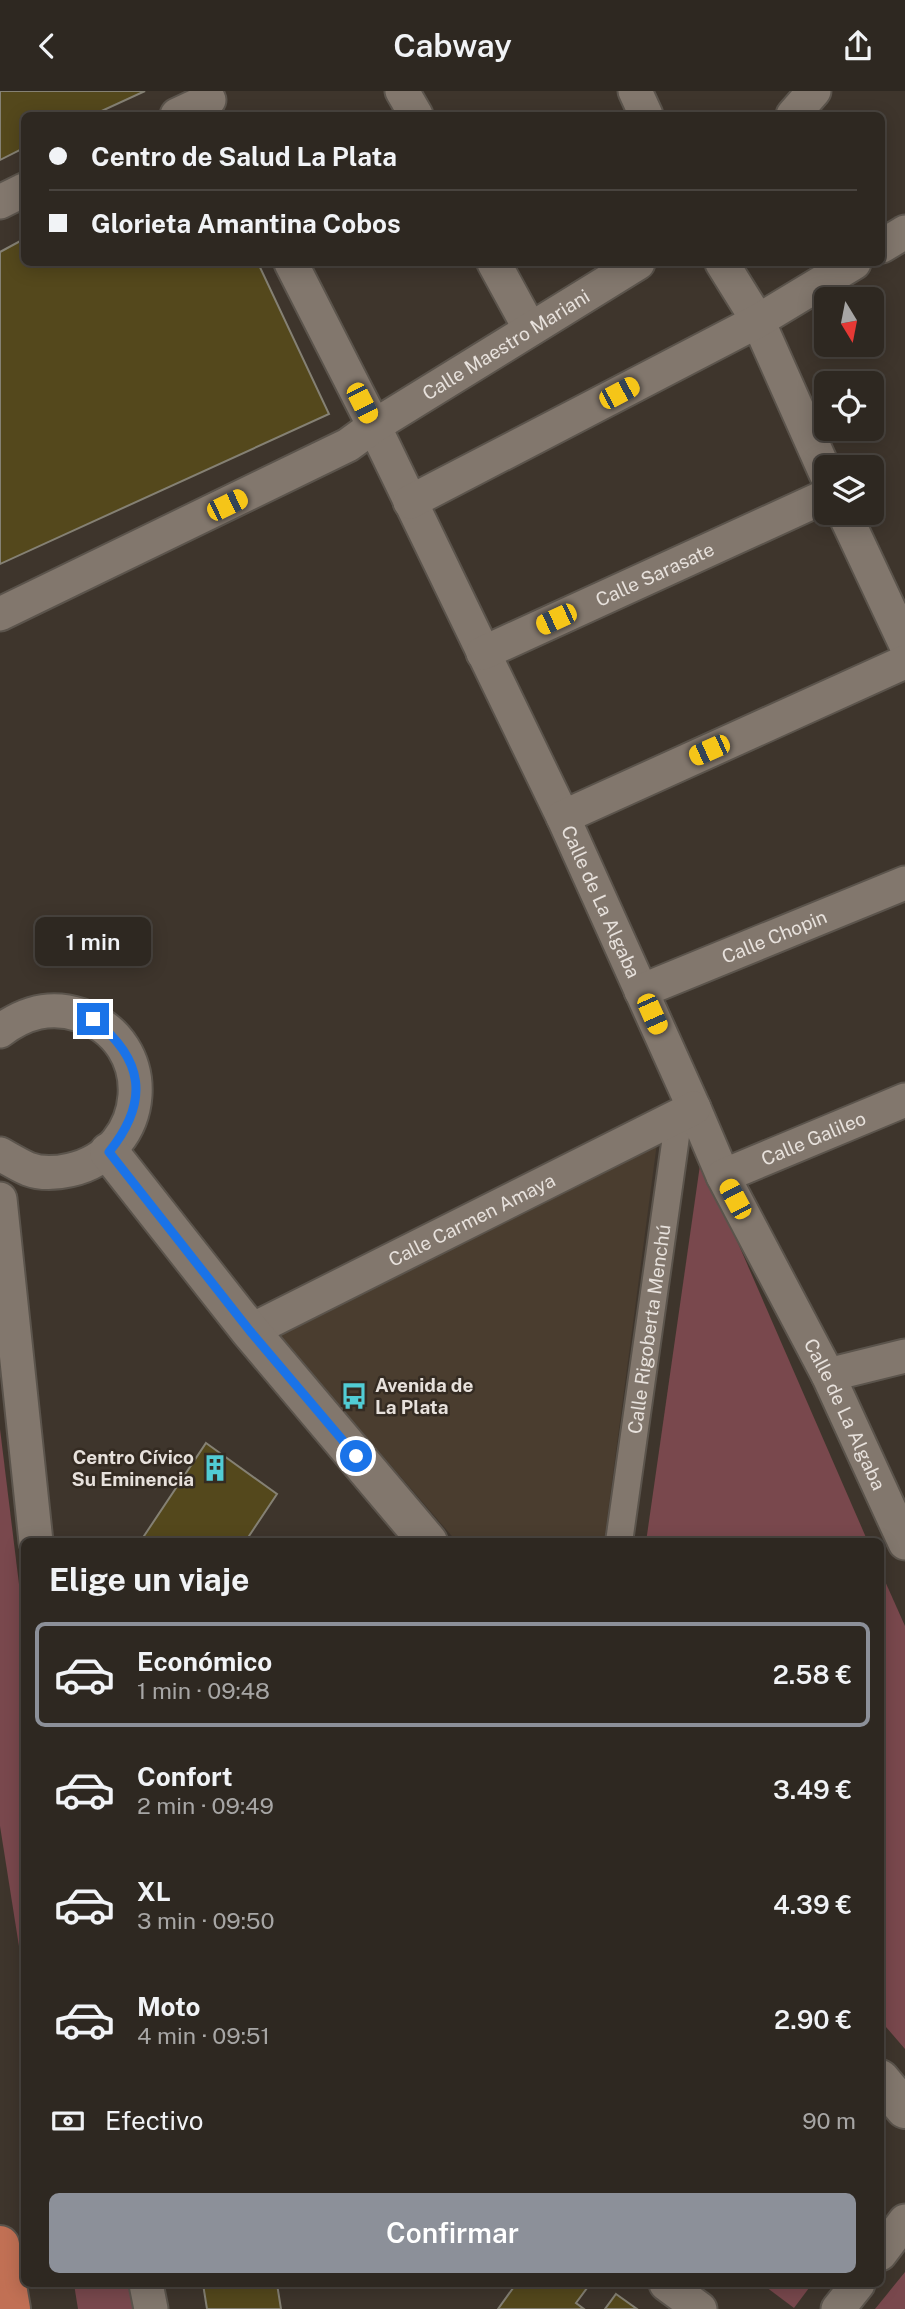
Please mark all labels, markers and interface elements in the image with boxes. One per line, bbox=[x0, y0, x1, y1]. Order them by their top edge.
icon: back bbox=[28, 27, 66, 65]
text: Cabway bbox=[393, 27, 512, 64]
icon: share bbox=[839, 27, 877, 65]
text: Centro de Salud La Plata bbox=[91, 141, 397, 172]
text: Glorieta Amantina Cobos bbox=[91, 208, 401, 239]
street label: Calle Maestro Mariani bbox=[418, 285, 593, 405]
north arrow bbox=[814, 287, 884, 357]
map controls bbox=[814, 287, 884, 525]
button: locate bbox=[814, 371, 884, 441]
car bbox=[596, 374, 643, 412]
car bbox=[344, 380, 381, 426]
button: layers bbox=[814, 455, 884, 525]
car bbox=[204, 486, 251, 524]
street label: Calle Sarasate bbox=[592, 538, 718, 611]
car bbox=[533, 601, 580, 637]
car bbox=[686, 732, 733, 768]
street label: Calle de La Algaba bbox=[557, 822, 645, 981]
street label: Calle Chopin bbox=[719, 905, 830, 968]
callout: 1 min bbox=[35, 918, 151, 967]
text: 1 min bbox=[66, 928, 120, 955]
car bbox=[634, 991, 671, 1037]
route end bbox=[77, 1003, 109, 1035]
street label: Calle Galileo bbox=[758, 1107, 869, 1170]
street label: Calle Carmen Amaya bbox=[385, 1169, 559, 1271]
car bbox=[716, 1176, 755, 1222]
street label: Calle Rigoberta Menchú bbox=[623, 1223, 675, 1435]
street label: Calle de La Algaba bbox=[800, 1335, 890, 1493]
place label: Avenida de La Plata bbox=[375, 1374, 473, 1418]
bus stop icon: Avenida de La Plata bbox=[339, 1381, 369, 1411]
route start bbox=[340, 1440, 372, 1472]
place label: Centro Cívico Su Eminencia bbox=[72, 1446, 194, 1490]
building icon: Centro Cívico Su Eminencia bbox=[200, 1453, 230, 1483]
text: Elige un viaje bbox=[49, 1561, 249, 1598]
icon: car bbox=[53, 1643, 116, 1706]
text: Económico bbox=[137, 1646, 272, 1677]
text: 2.58 € bbox=[773, 1659, 852, 1690]
text: 1 min · 09:48 bbox=[137, 1677, 270, 1704]
icon: car bbox=[53, 1758, 116, 1821]
text: Confort bbox=[137, 1761, 233, 1792]
text: 3.49 € bbox=[773, 1774, 852, 1805]
text: 2 min · 09:49 bbox=[137, 1792, 274, 1819]
icon: car bbox=[53, 1873, 116, 1936]
text: XL bbox=[137, 1876, 171, 1907]
text: 4.39 € bbox=[773, 1889, 852, 1920]
text: 3 min · 09:50 bbox=[137, 1907, 275, 1934]
icon: car bbox=[53, 1988, 116, 2051]
text: Moto bbox=[137, 1991, 200, 2022]
text: 2.90 € bbox=[774, 2004, 852, 2035]
text: 4 min · 09:51 bbox=[137, 2022, 270, 2049]
icon: cash bbox=[49, 2102, 87, 2140]
text: Efectivo bbox=[105, 2105, 203, 2136]
text: 90 m bbox=[802, 2107, 856, 2134]
button: Confirmar bbox=[49, 2193, 856, 2273]

